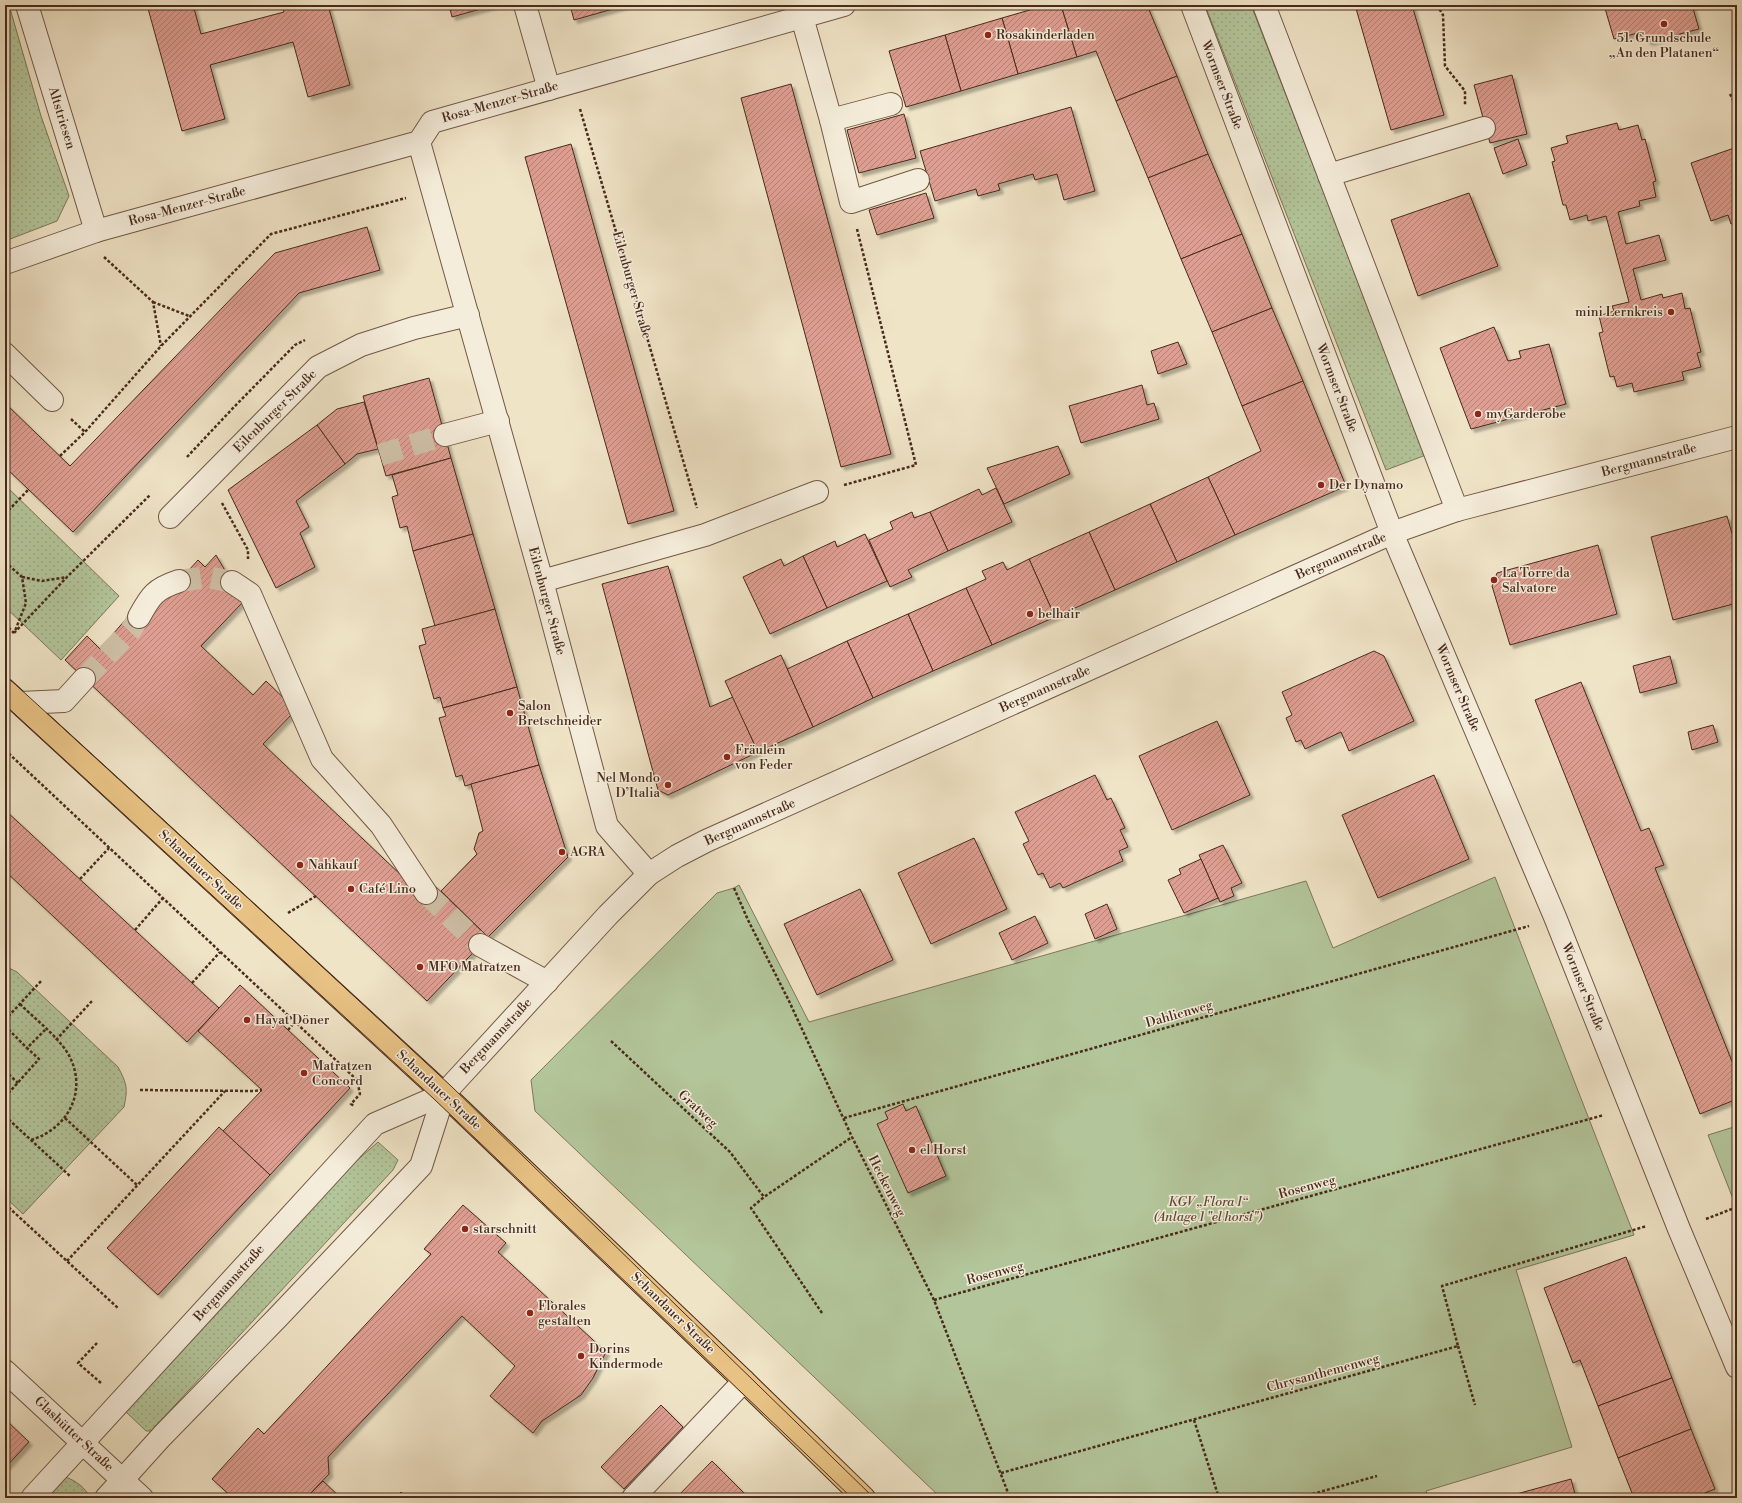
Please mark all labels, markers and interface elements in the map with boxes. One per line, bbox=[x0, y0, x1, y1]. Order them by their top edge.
marker: 51. Grundschule „An den Platanen“ bbox=[1659, 19, 1669, 29]
place label: Rosakinderladen bbox=[996, 27, 1095, 43]
marker: Rosakinderladen bbox=[983, 30, 993, 40]
place label: 51. Grundschule „An den Platanen“ bbox=[1609, 30, 1719, 61]
street label: Wormser Straße bbox=[1197, 37, 1246, 132]
street label: Rosa-Menzer-Straße bbox=[440, 78, 561, 126]
street label: Altstriesen bbox=[45, 84, 79, 151]
street label: Rosa-Menzer-Straße bbox=[127, 183, 248, 229]
street label: Eilenburger Straße bbox=[609, 229, 655, 341]
place label: mini Lernkreis bbox=[1575, 304, 1663, 320]
marker: mini Lernkreis bbox=[1666, 307, 1676, 317]
street label: Wormser Straße bbox=[1312, 340, 1361, 435]
street label: Eilenburger Straße bbox=[230, 366, 320, 456]
place label: myGarderobe bbox=[1486, 406, 1566, 422]
marker: myGarderobe bbox=[1473, 409, 1483, 419]
street label: Bergmannstraße bbox=[1599, 440, 1699, 481]
place label: Der Dynamo bbox=[1329, 477, 1403, 493]
marker: Der Dynamo bbox=[1316, 480, 1326, 490]
street label: Bergmannstraße bbox=[1292, 529, 1389, 584]
street label: Eilenburger Straße bbox=[525, 545, 569, 657]
place label: La Torre da Salvatore bbox=[1502, 565, 1570, 596]
marker: La Torre da Salvatore bbox=[1489, 575, 1499, 585]
place label: belhair bbox=[1038, 606, 1080, 622]
marker: belhair bbox=[1025, 609, 1035, 619]
street label: Wormser Straße bbox=[1432, 641, 1484, 735]
street label: Bergmannstraße bbox=[996, 662, 1093, 717]
place label: Salon Bretschneider bbox=[517, 698, 602, 729]
marker: Salon Bretschneider bbox=[505, 708, 515, 718]
place label: Fräulein von Feder bbox=[734, 742, 793, 773]
marker: Fräulein von Feder bbox=[722, 752, 732, 762]
place label: Nel Mondo D’Italia bbox=[596, 770, 660, 801]
marker: Nel Mondo D’Italia bbox=[663, 780, 673, 790]
street label: Bergmannstraße bbox=[701, 795, 798, 850]
street label: Schandauer Straße bbox=[155, 827, 247, 914]
place label: AGRA bbox=[569, 844, 607, 860]
marker: AGRA bbox=[557, 847, 567, 857]
place label: Nahkauf bbox=[308, 857, 359, 873]
marker: Nahkauf bbox=[295, 860, 305, 870]
place label: Café Lino bbox=[359, 881, 416, 897]
marker: Café Lino bbox=[346, 884, 356, 894]
street label: Wormser Straße bbox=[1558, 939, 1608, 1034]
place label: MFO Matratzen bbox=[428, 959, 521, 975]
marker: MFO Matratzen bbox=[415, 962, 425, 972]
street label: Bergmannstraße bbox=[456, 994, 536, 1078]
street label: Dahlienweg bbox=[1144, 997, 1215, 1031]
place label: Hayat Döner bbox=[255, 1012, 330, 1028]
marker: Hayat Döner bbox=[242, 1015, 252, 1025]
street label: Schandauer Straße bbox=[393, 1047, 485, 1134]
place label: Matratzen Concord bbox=[312, 1058, 372, 1089]
marker: Matratzen Concord bbox=[299, 1068, 309, 1078]
street label: Gratweg bbox=[675, 1087, 721, 1132]
place label: el Horst bbox=[920, 1142, 967, 1158]
marker: el Horst bbox=[907, 1145, 917, 1155]
street label: Heckenweg bbox=[865, 1153, 909, 1220]
street label: Rosenweg bbox=[1277, 1172, 1338, 1202]
park label: KGV „Flora I“ (Anlage 1 "el horst") bbox=[1154, 1194, 1263, 1225]
place label: starschnitt bbox=[473, 1221, 537, 1237]
marker: starschnitt bbox=[460, 1224, 470, 1234]
street label: Bergmannstraße bbox=[190, 1241, 268, 1325]
street label: Rosenweg bbox=[965, 1258, 1026, 1288]
street label: Schandauer Straße bbox=[628, 1269, 719, 1357]
place label: Florales gestalten bbox=[538, 1298, 591, 1329]
marker: Florales gestalten bbox=[525, 1308, 535, 1318]
place label: Dorins Kindermode bbox=[589, 1341, 663, 1372]
street label: Chrysanthemenweg bbox=[1265, 1350, 1381, 1396]
marker: Dorins Kindermode bbox=[576, 1351, 586, 1361]
street label: Glashütter Straße bbox=[31, 1393, 117, 1475]

